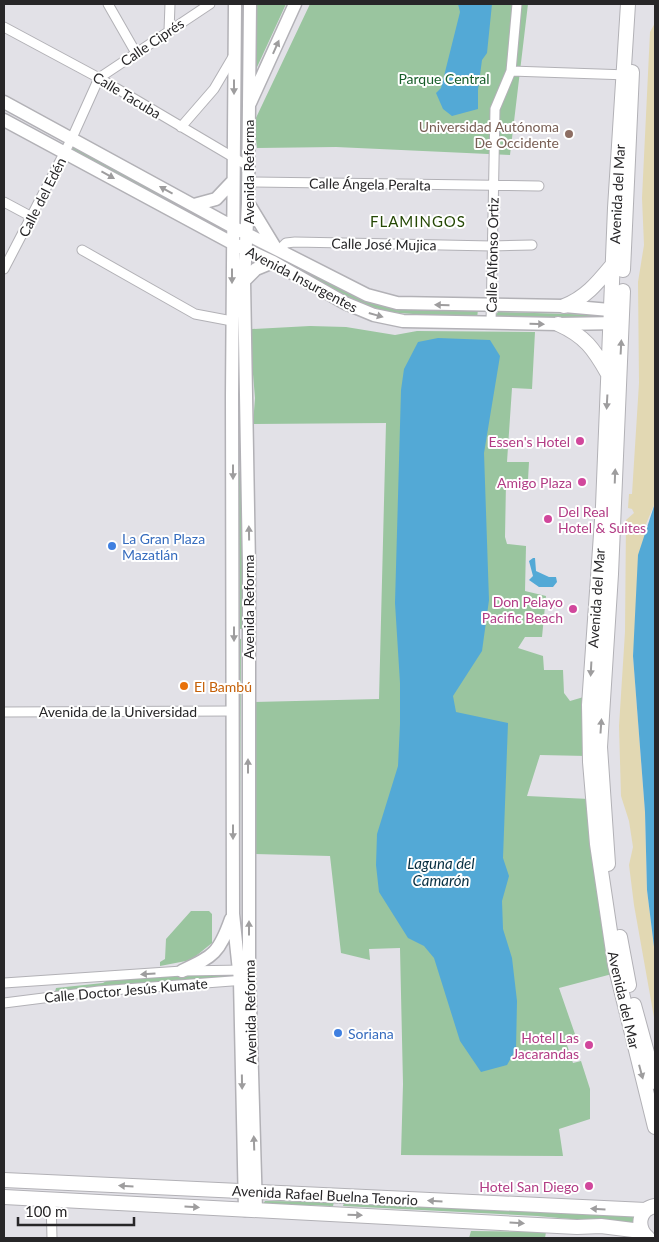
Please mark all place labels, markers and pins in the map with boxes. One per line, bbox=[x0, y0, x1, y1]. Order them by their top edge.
place label: Universidad Autónoma De Occidente bbox=[419, 118, 559, 151]
marker: Universidad Autónoma De Occidente bbox=[563, 128, 575, 140]
place label: Essen's Hotel bbox=[488, 433, 570, 450]
marker: Essen's Hotel bbox=[574, 435, 586, 447]
place label: Amigo Plaza bbox=[497, 474, 572, 491]
marker: Amigo Plaza bbox=[576, 476, 588, 488]
place label: Del Real Hotel & Suites bbox=[558, 503, 646, 536]
marker: Del Real Hotel & Suites bbox=[542, 513, 554, 525]
place label: La Gran Plaza Mazatlán bbox=[122, 530, 205, 563]
marker: La Gran Plaza Mazatlán bbox=[106, 540, 118, 552]
place label: Don Pelayo Pacific Beach bbox=[482, 593, 563, 626]
marker: Don Pelayo Pacific Beach bbox=[567, 603, 579, 615]
place label: El Bambú bbox=[194, 678, 252, 695]
marker: El Bambú bbox=[178, 680, 190, 692]
place label: Soriana bbox=[348, 1025, 394, 1042]
marker: Soriana bbox=[332, 1027, 344, 1039]
place label: Hotel Las Jacarandas bbox=[512, 1029, 579, 1062]
marker: Hotel Las Jacarandas bbox=[583, 1039, 595, 1051]
place label: Hotel San Diego bbox=[479, 1178, 579, 1195]
marker: Hotel San Diego bbox=[583, 1180, 595, 1192]

